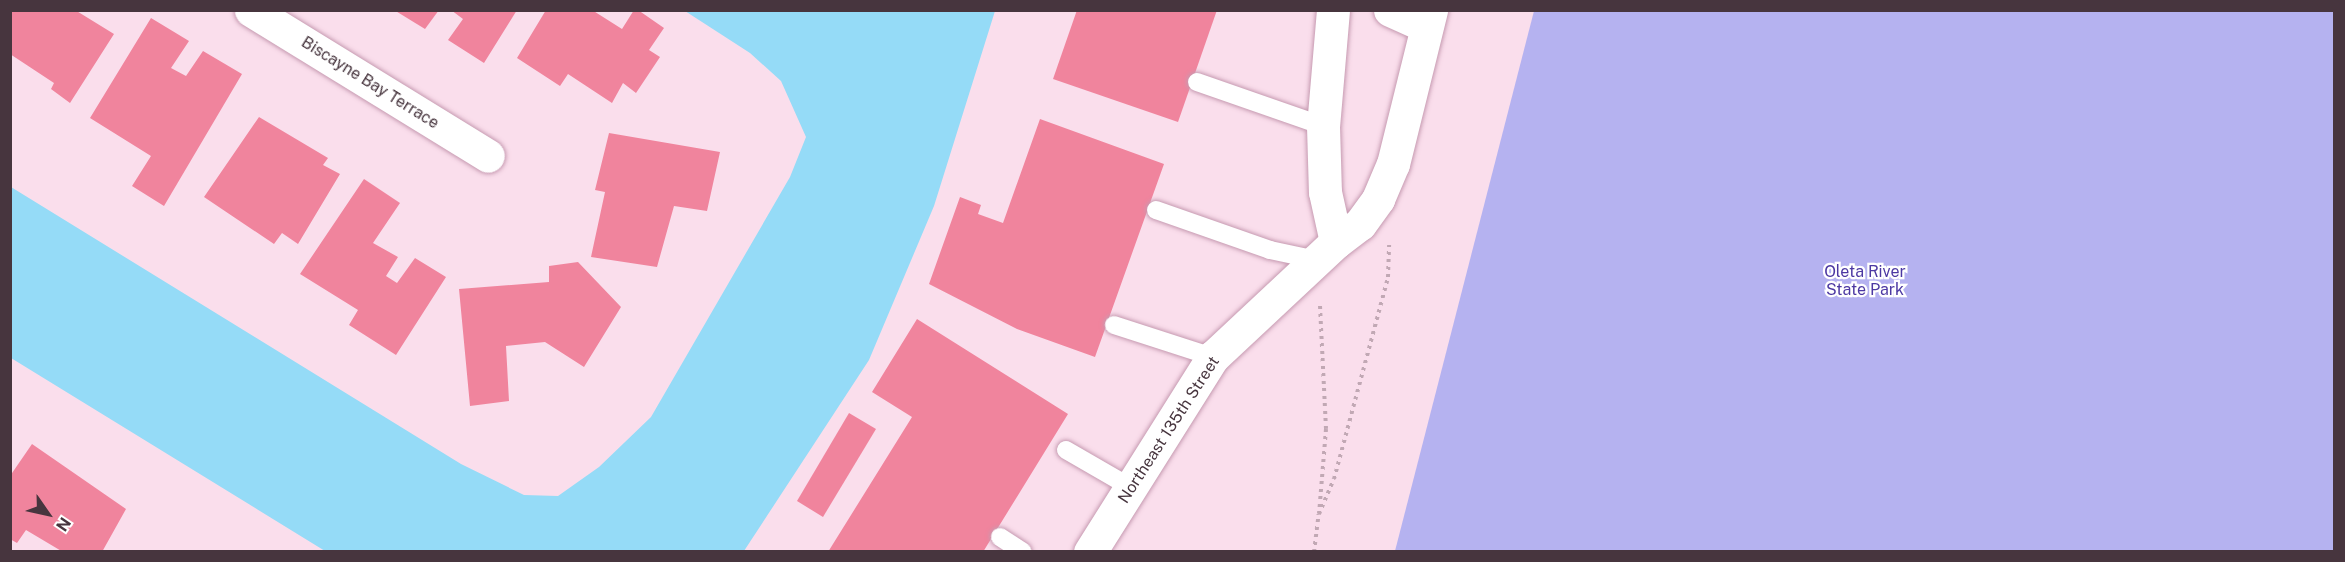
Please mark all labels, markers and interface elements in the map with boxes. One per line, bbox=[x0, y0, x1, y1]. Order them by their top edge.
street label: Biscayne Bay Terrace bbox=[298, 33, 442, 133]
park label: Oleta River State Park bbox=[1824, 262, 1906, 300]
street label: Northeast 135th Street bbox=[1114, 353, 1224, 507]
north arrow bbox=[18, 484, 78, 544]
text: N bbox=[52, 514, 75, 535]

